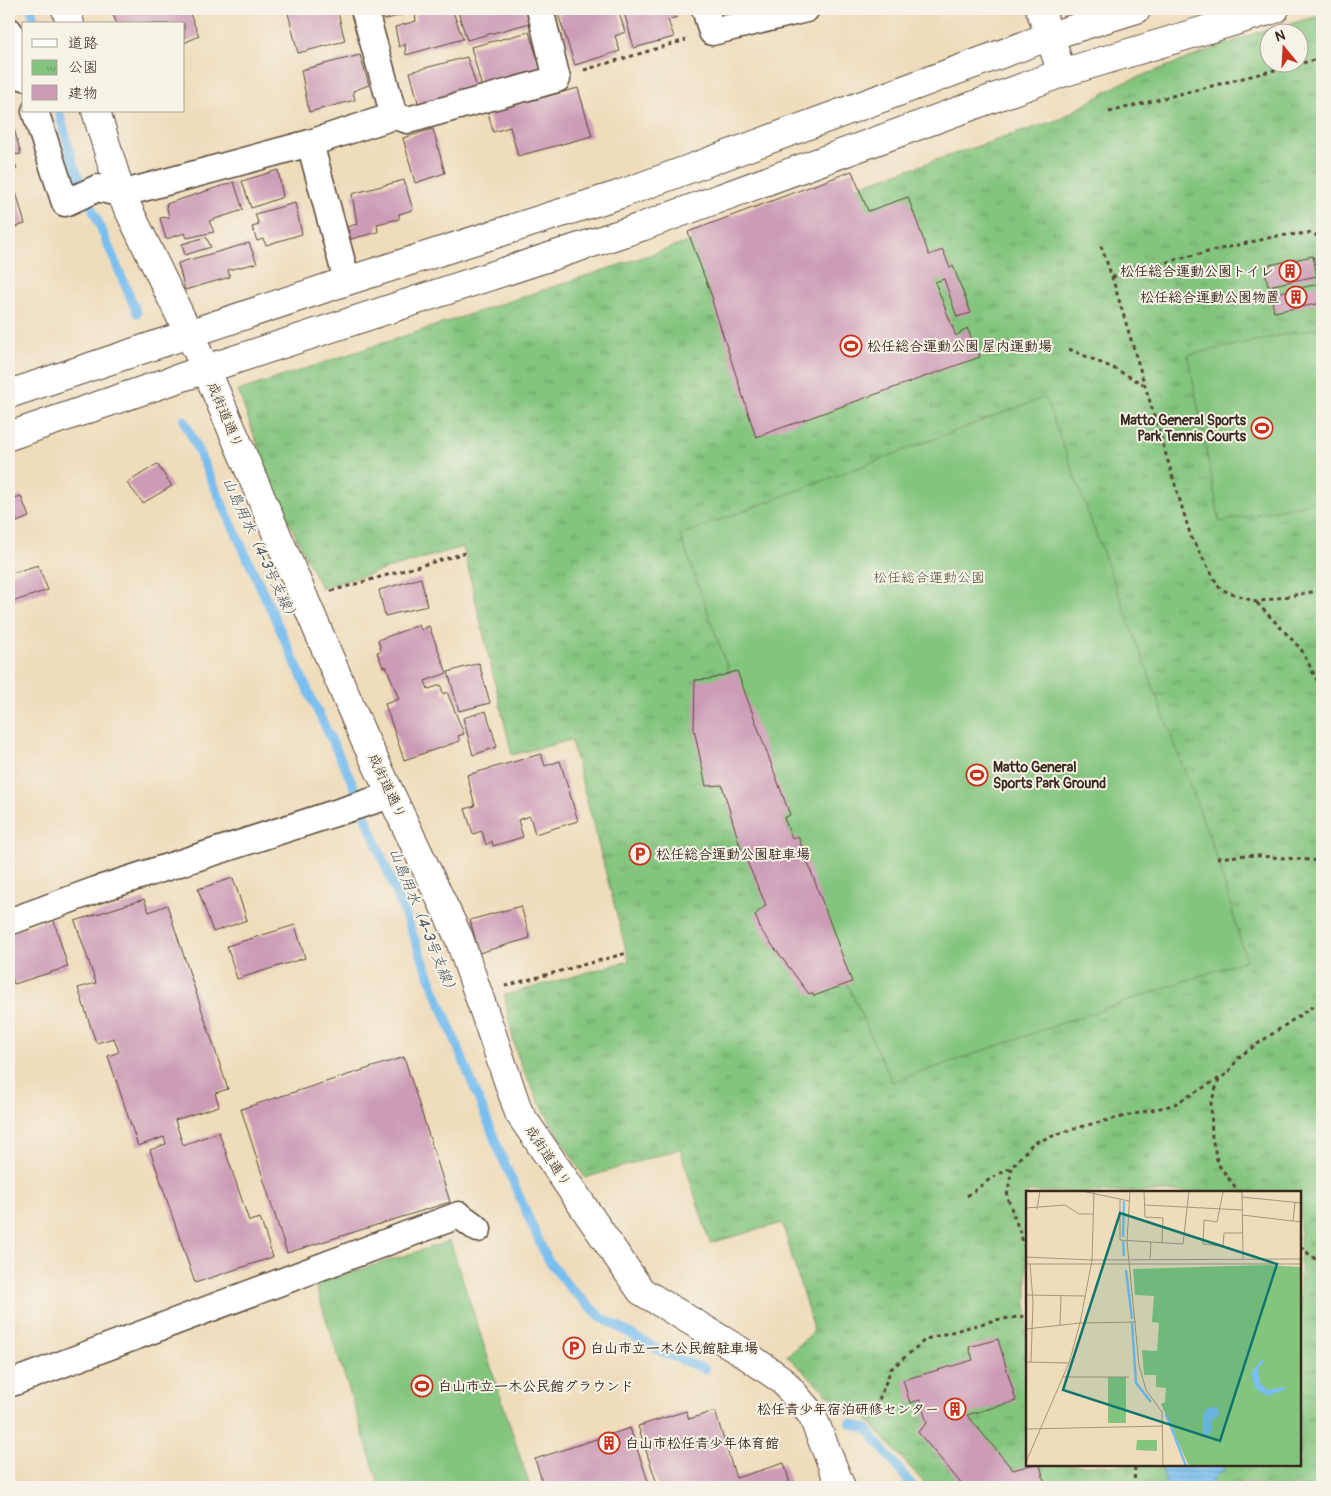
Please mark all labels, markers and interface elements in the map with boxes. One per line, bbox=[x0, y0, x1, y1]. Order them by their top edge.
legend bbox=[22, 22, 185, 112]
north arrow bbox=[1258, 22, 1308, 72]
text: N bbox=[1273, 27, 1287, 46]
text: 道路 bbox=[68, 34, 98, 53]
text: 公園 bbox=[68, 58, 98, 77]
text: 建物 bbox=[68, 84, 98, 103]
building icon: 松任総合運動公園トイレ bbox=[1278, 259, 1302, 283]
place label: 松任総合運動公園トイレ bbox=[1120, 263, 1274, 280]
building icon: 松任総合運動公園物置 bbox=[1284, 285, 1308, 309]
place label: 松任総合運動公園物置 bbox=[1140, 289, 1280, 306]
sports icon: 松任総合運動公園 屋内運動場 bbox=[839, 334, 863, 358]
place label: 松任総合運動公園 屋内運動場 bbox=[867, 338, 1052, 355]
street label: 成街道通り bbox=[204, 379, 246, 451]
place label: Matto General Sports Park Tennis Courts bbox=[1120, 412, 1247, 445]
sports icon: Matto General Sports Park Tennis Courts bbox=[1250, 416, 1274, 440]
water label: 山島用水（4-3号支線） bbox=[218, 474, 302, 626]
park label: 松任総合運動公園 bbox=[873, 569, 985, 586]
street label: 成街道通り bbox=[365, 751, 409, 821]
place label: Matto General Sports Park Ground bbox=[993, 759, 1106, 792]
sports icon: Matto General Sports Park Ground bbox=[965, 763, 989, 787]
parking icon: 松任総合運動公園駐車場 bbox=[628, 842, 652, 866]
water label: 山島用水（4-3号支線） bbox=[385, 845, 461, 999]
place label: 松任総合運動公園駐車場 bbox=[656, 846, 810, 863]
street label: 成街道通り bbox=[521, 1122, 575, 1190]
inset map bbox=[1026, 1191, 1301, 1466]
parking icon: 白山市立一木公民館駐車場 bbox=[562, 1336, 586, 1360]
place label: 白山市立一木公民館駐車場 bbox=[590, 1340, 758, 1357]
sports icon: 白山市立一木公民館グラウンド bbox=[410, 1374, 434, 1398]
place label: 白山市立一木公民館グラウンド bbox=[438, 1378, 634, 1395]
building icon: 松任青少年宿泊研修センター bbox=[943, 1397, 967, 1421]
place label: 松任青少年宿泊研修センター bbox=[757, 1401, 939, 1418]
building icon: 白山市松任青少年体育館 bbox=[597, 1431, 621, 1455]
place label: 白山市松任青少年体育館 bbox=[625, 1435, 779, 1452]

